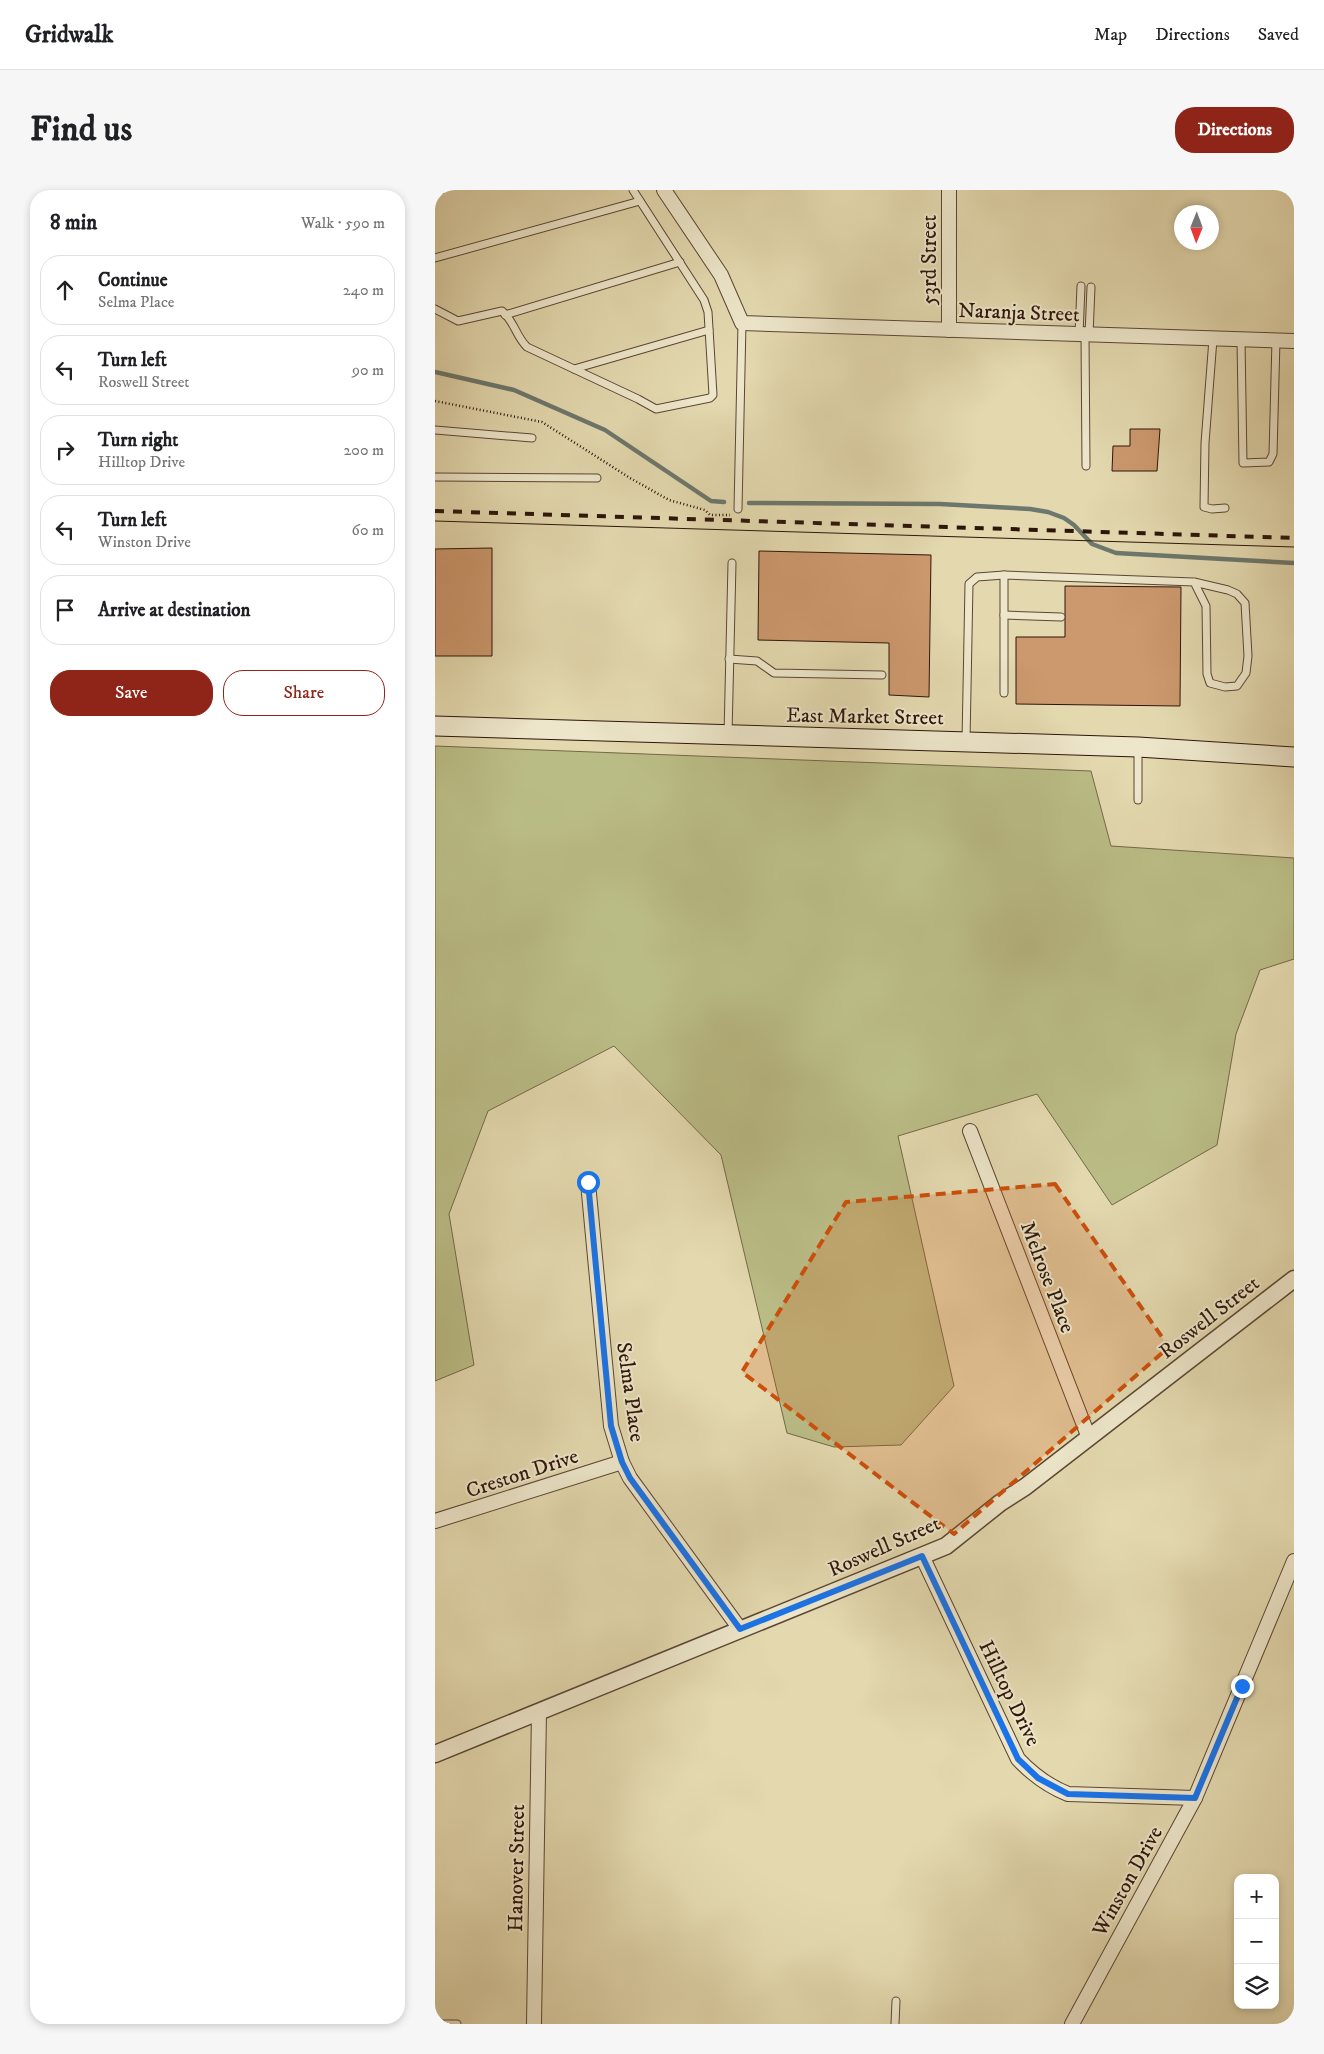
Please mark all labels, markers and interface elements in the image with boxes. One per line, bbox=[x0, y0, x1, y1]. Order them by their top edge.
text: Gridwalk bbox=[25, 20, 113, 50]
text: Map bbox=[1094, 24, 1127, 46]
text: Directions bbox=[1155, 24, 1230, 46]
text: Saved bbox=[1258, 24, 1299, 46]
button: Directions bbox=[1175, 107, 1294, 153]
text: Find us bbox=[30, 108, 132, 152]
north arrow bbox=[1174, 205, 1219, 250]
text: 8 min bbox=[50, 210, 97, 236]
text: Walk · 590 m bbox=[301, 213, 385, 233]
street label: 53rd Street bbox=[917, 214, 943, 305]
text: Continue bbox=[98, 269, 168, 292]
icon: ahead bbox=[51, 276, 79, 304]
text: 240 m bbox=[343, 280, 384, 300]
text: Selma Place bbox=[98, 292, 174, 312]
street label: Naranja Street bbox=[958, 298, 1080, 328]
text: Turn left bbox=[98, 349, 167, 372]
icon: left bbox=[51, 356, 79, 384]
text: 90 m bbox=[352, 360, 384, 380]
text: Roswell Street bbox=[98, 372, 189, 392]
text: Turn right bbox=[98, 429, 178, 452]
icon: right bbox=[51, 436, 79, 464]
text: 200 m bbox=[343, 440, 384, 460]
text: Hilltop Drive bbox=[98, 452, 185, 472]
text: Turn left bbox=[98, 509, 167, 532]
icon: left bbox=[51, 516, 79, 544]
text: 60 m bbox=[352, 520, 384, 540]
text: Winston Drive bbox=[98, 532, 191, 552]
icon: arrive bbox=[51, 596, 79, 624]
text: Arrive at destination bbox=[98, 599, 250, 622]
button: Save bbox=[50, 670, 213, 716]
button: Share bbox=[223, 670, 385, 716]
street label: East Market Street bbox=[786, 703, 944, 731]
route start bbox=[577, 1171, 600, 1194]
street label: Melrose Place bbox=[1014, 1218, 1080, 1337]
street label: Roswell Street bbox=[1154, 1270, 1265, 1365]
street label: Selma Place bbox=[610, 1341, 650, 1444]
street label: Creston Drive bbox=[463, 1443, 582, 1504]
street label: Roswell Street bbox=[824, 1511, 945, 1583]
street label: Hilltop Drive bbox=[972, 1636, 1046, 1751]
route end bbox=[1231, 1675, 1254, 1698]
street label: Hanover Street bbox=[503, 1804, 531, 1932]
street label: Winston Drive bbox=[1086, 1822, 1169, 1942]
map controls bbox=[1234, 1874, 1279, 2009]
button: + bbox=[1234, 1874, 1279, 1919]
button: − bbox=[1234, 1919, 1279, 1964]
button: layers bbox=[1234, 1964, 1279, 2009]

